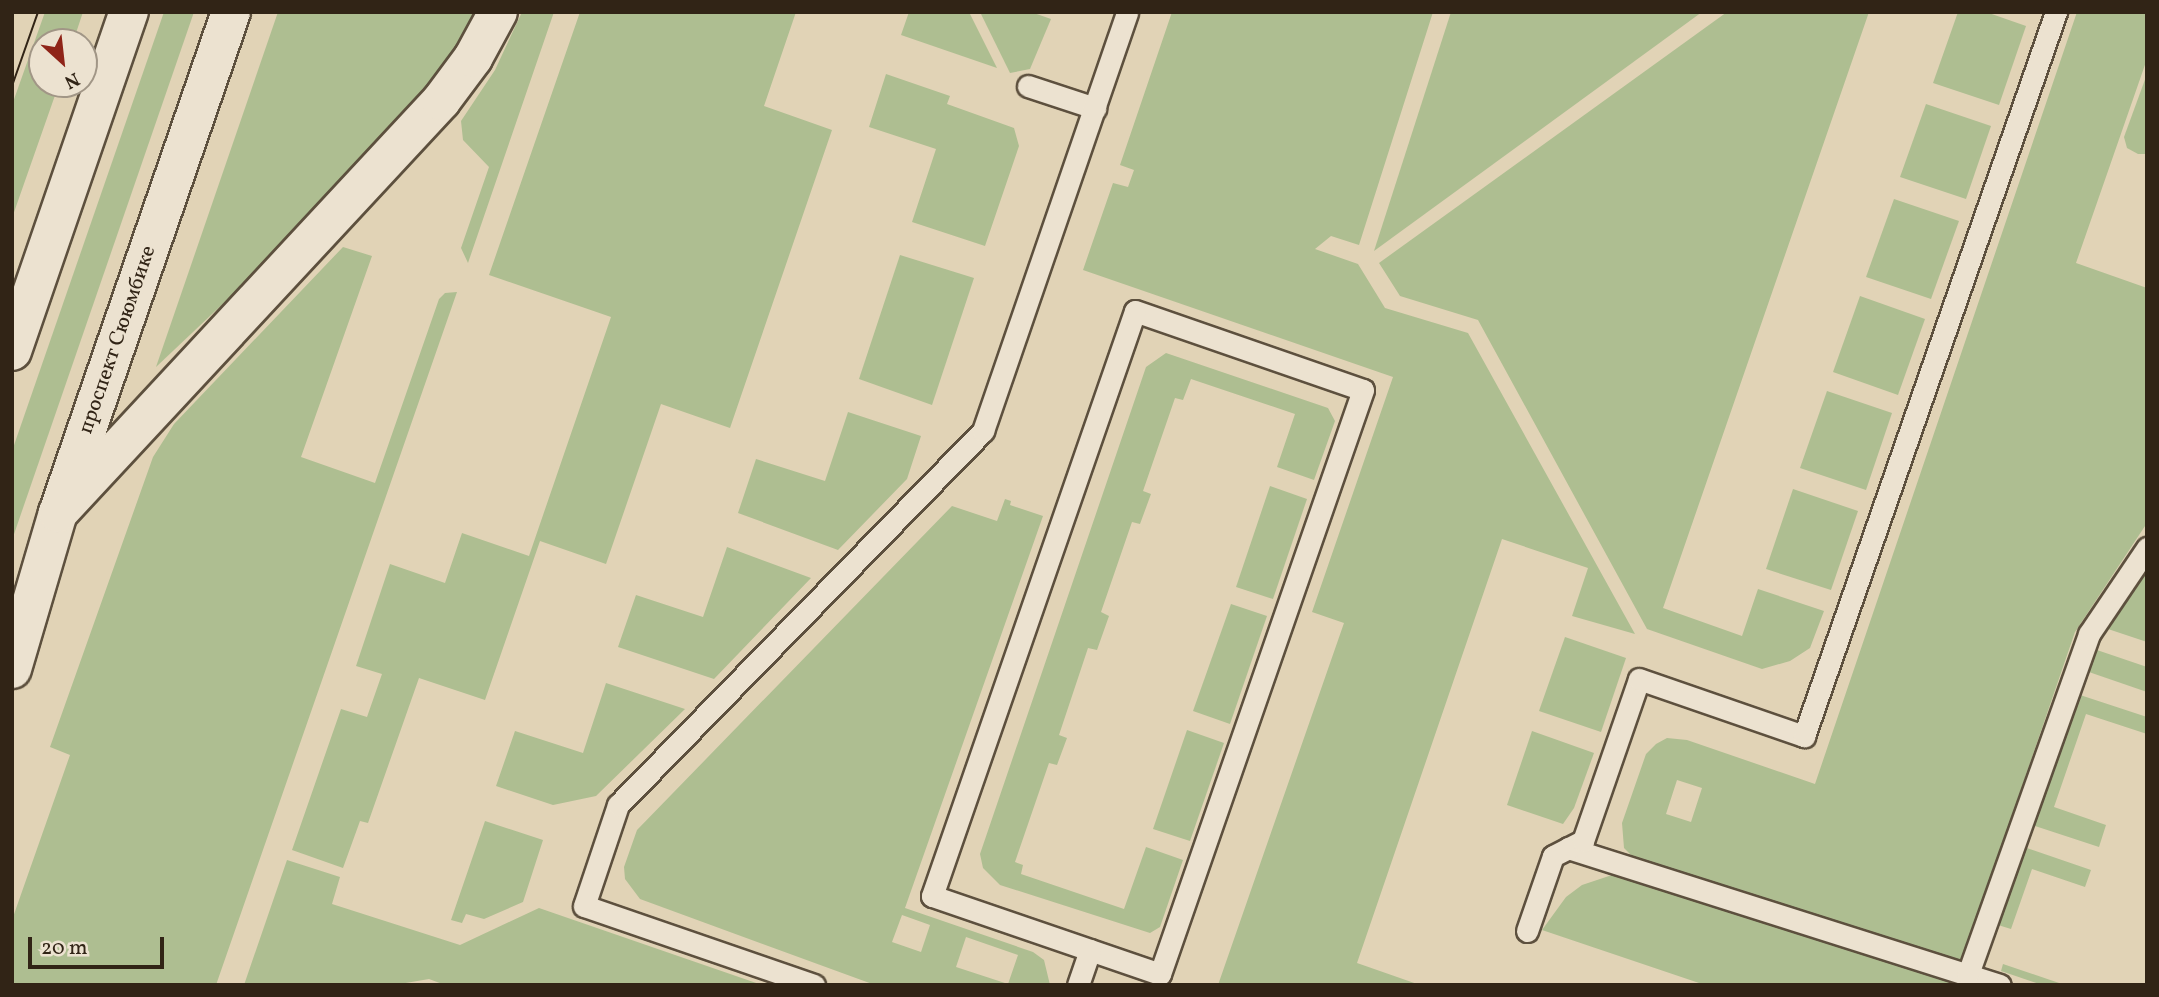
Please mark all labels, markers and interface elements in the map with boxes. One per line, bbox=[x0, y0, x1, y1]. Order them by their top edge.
north arrow bbox=[28, 28, 98, 98]
text: N bbox=[60, 65, 84, 95]
street label: проспект Сююмбике bbox=[74, 243, 162, 437]
scale bar bbox=[32, 923, 168, 967]
text: 20 m bbox=[41, 934, 87, 963]

